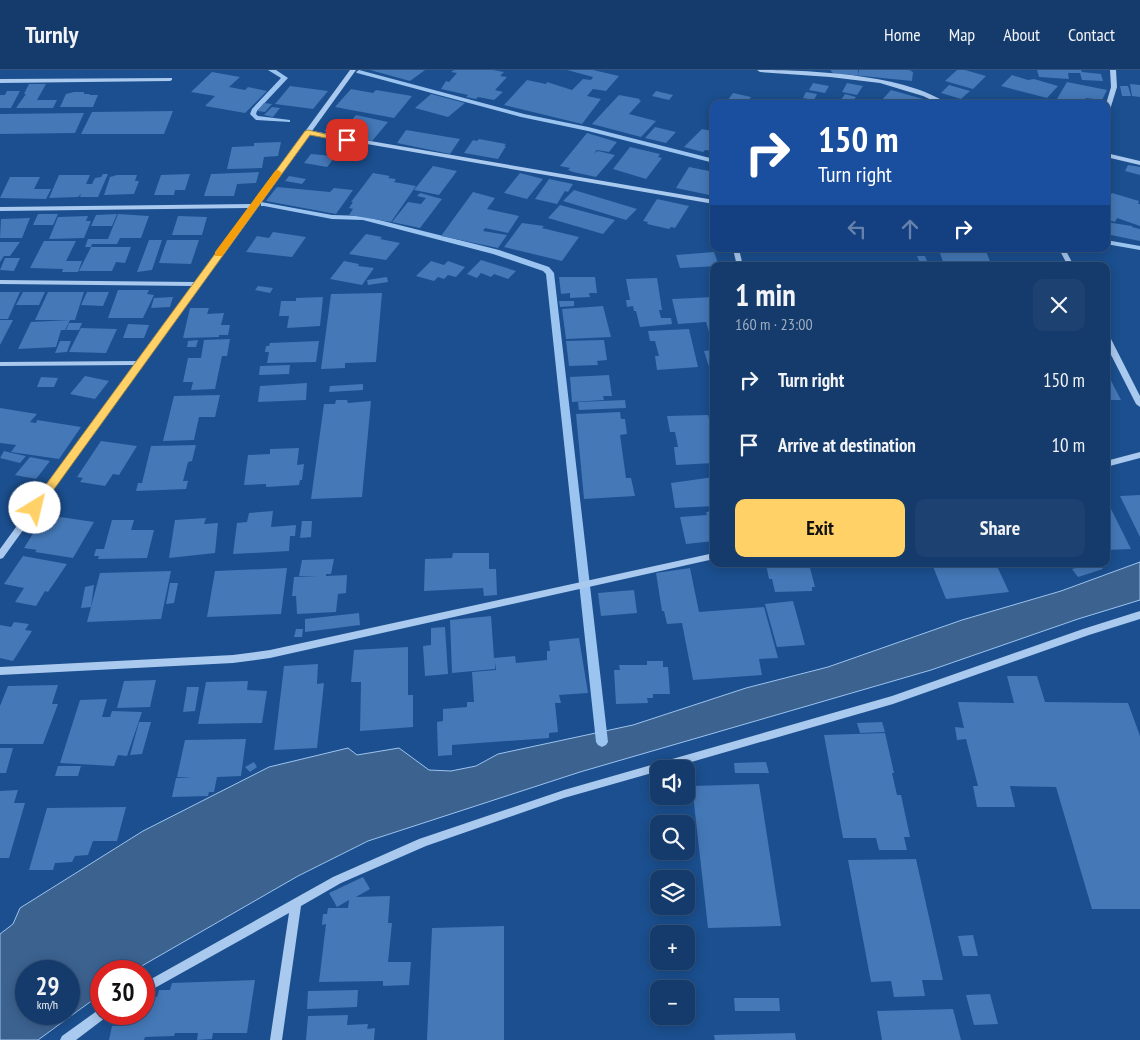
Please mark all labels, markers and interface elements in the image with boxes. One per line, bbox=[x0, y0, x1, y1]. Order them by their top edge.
text: Turnly bbox=[25, 19, 78, 50]
text: Home bbox=[884, 23, 921, 46]
text: Map bbox=[949, 23, 975, 46]
text: About bbox=[1003, 23, 1040, 46]
text: Contact bbox=[1068, 23, 1115, 46]
text: 150 m bbox=[818, 116, 899, 162]
pin bbox=[326, 119, 368, 161]
icon: right bbox=[735, 120, 800, 185]
icon: arrive bbox=[333, 126, 361, 154]
text: Turn right bbox=[818, 160, 892, 188]
icon: left bbox=[843, 215, 871, 243]
icon: ahead bbox=[896, 215, 924, 243]
icon: right bbox=[949, 215, 977, 243]
text: 1 min bbox=[735, 275, 796, 314]
button: close bbox=[1033, 279, 1085, 331]
text: 160 m · 23:00 bbox=[735, 314, 813, 334]
icon: right bbox=[735, 366, 763, 394]
text: Turn right bbox=[778, 368, 844, 392]
text: 150 m bbox=[1043, 368, 1085, 392]
icon: arrive bbox=[735, 431, 763, 459]
text: Arrive at destination bbox=[778, 433, 916, 457]
text: 10 m bbox=[1052, 433, 1085, 457]
position arrow bbox=[8, 481, 60, 533]
button: Exit bbox=[735, 499, 905, 557]
button: Share bbox=[915, 499, 1085, 557]
map controls bbox=[650, 760, 695, 1025]
button: sound bbox=[650, 760, 695, 805]
button: search bbox=[650, 815, 695, 860]
button: layers bbox=[650, 870, 695, 915]
button: + bbox=[650, 925, 695, 970]
speed limit sign: 30 bbox=[90, 960, 155, 1025]
text: 29 bbox=[36, 970, 59, 1002]
button: − bbox=[650, 980, 695, 1025]
text: km/h bbox=[37, 997, 58, 1012]

